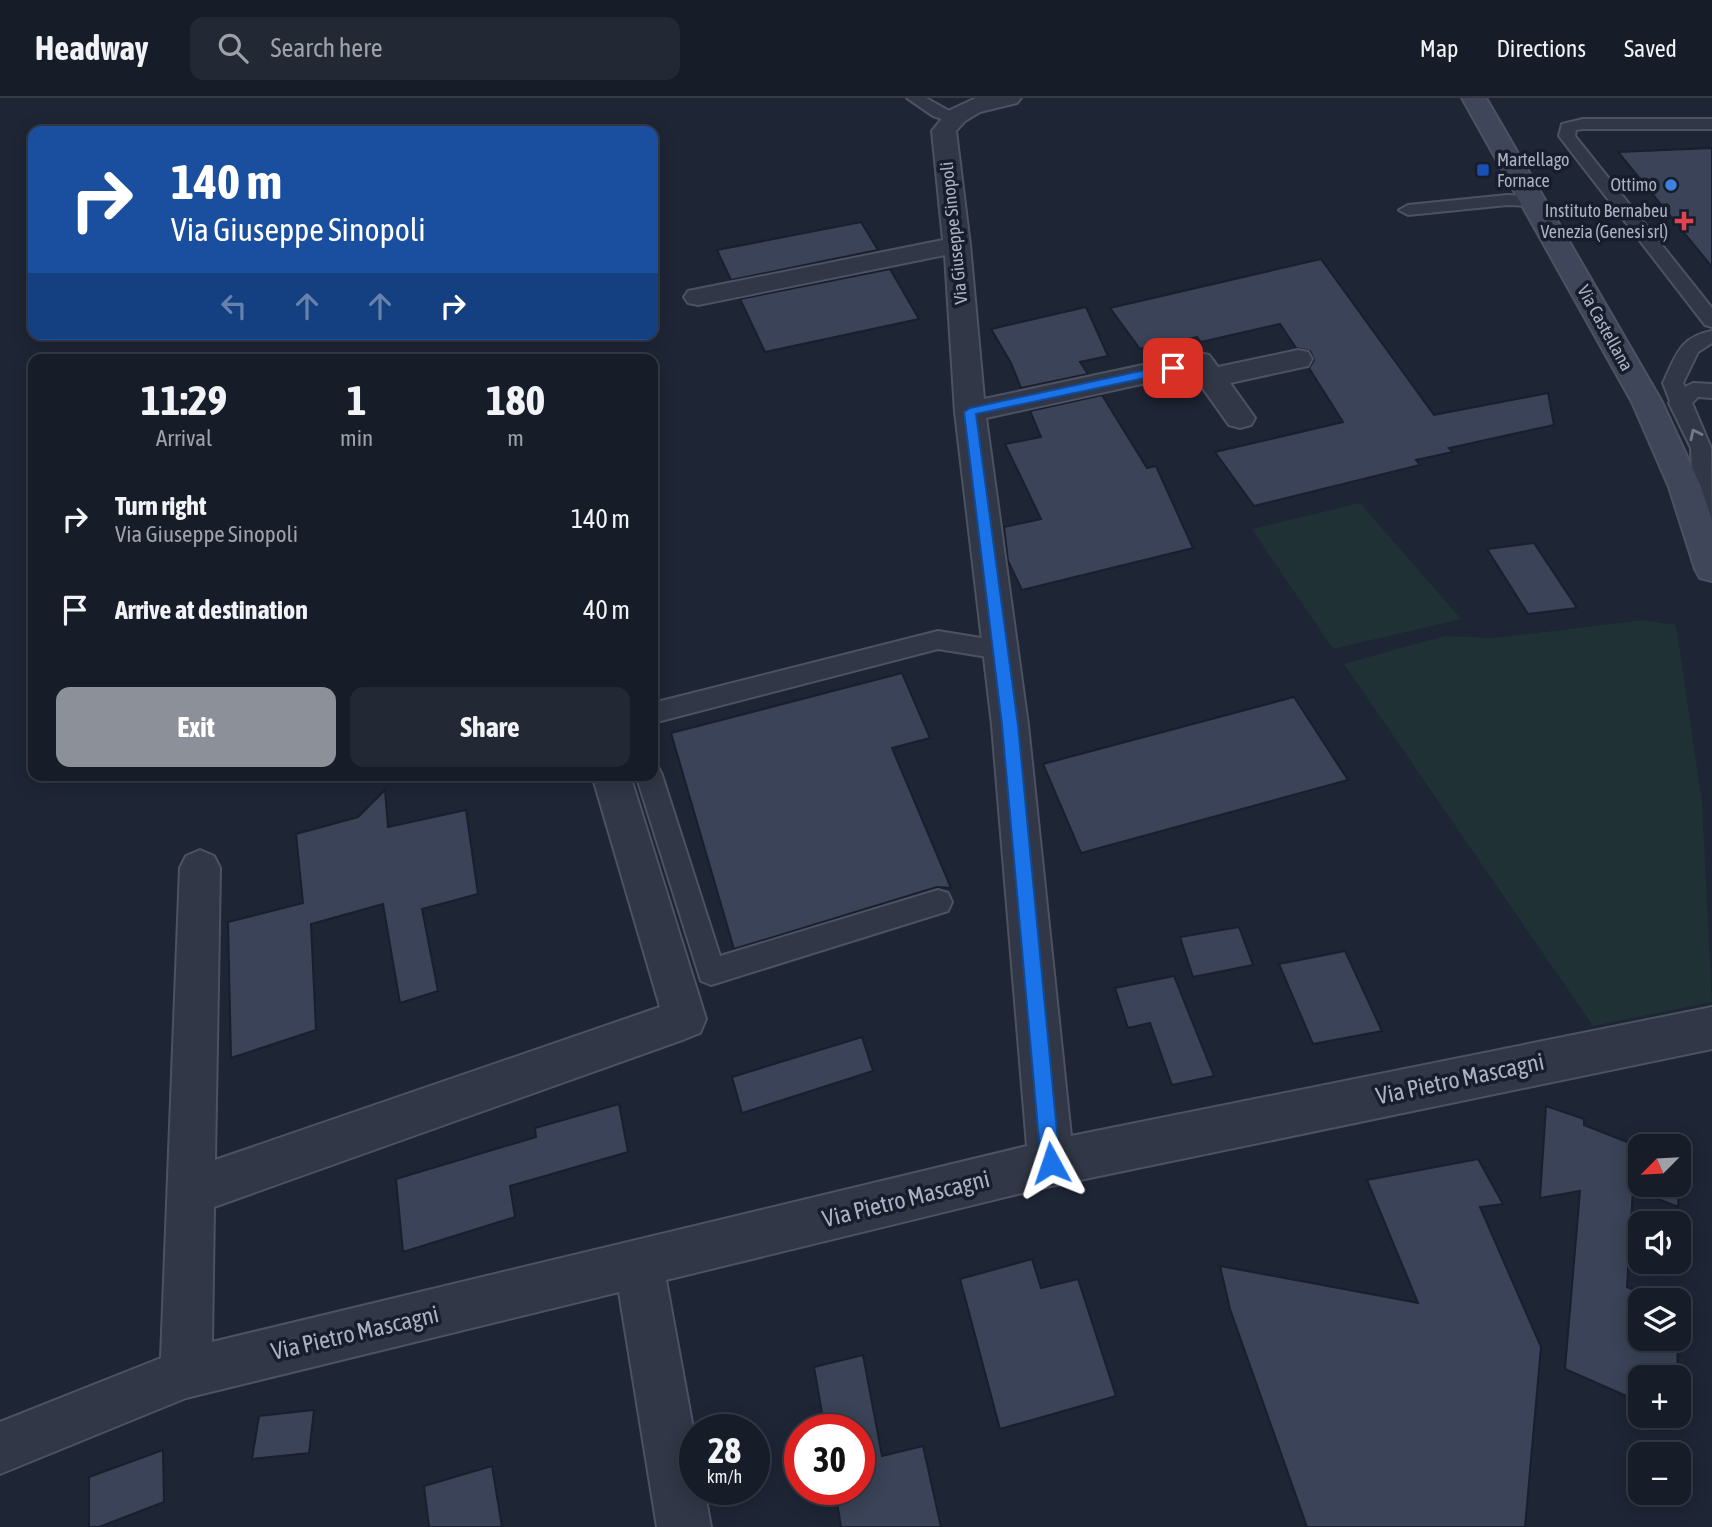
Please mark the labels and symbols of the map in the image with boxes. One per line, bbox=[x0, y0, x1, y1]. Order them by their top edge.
place label: Martellago Fornace bbox=[1497, 149, 1570, 191]
street label: Via Giuseppe Sinopoli bbox=[936, 161, 971, 305]
marker: Martellago Fornace bbox=[1475, 162, 1491, 178]
place label: Ottimo bbox=[1611, 174, 1657, 195]
marker: Ottimo bbox=[1663, 177, 1679, 193]
place label: Instituto Bernabeu Venezia (Genesi srl) bbox=[1541, 200, 1668, 242]
marker: Instituto Bernabeu Venezia (Genesi srl) bbox=[1674, 211, 1694, 231]
street label: Via Castellana bbox=[1573, 281, 1638, 374]
pin bbox=[1143, 338, 1203, 398]
one-way arrow bbox=[1689, 429, 1703, 441]
street label: Via Pietro Mascagni bbox=[1373, 1048, 1546, 1110]
position arrow bbox=[1014, 1126, 1088, 1200]
north arrow bbox=[1628, 1134, 1690, 1197]
street label: Via Pietro Mascagni bbox=[820, 1165, 992, 1232]
street label: Via Pietro Mascagni bbox=[268, 1300, 441, 1365]
speed limit sign: 30 bbox=[784, 1414, 875, 1505]

